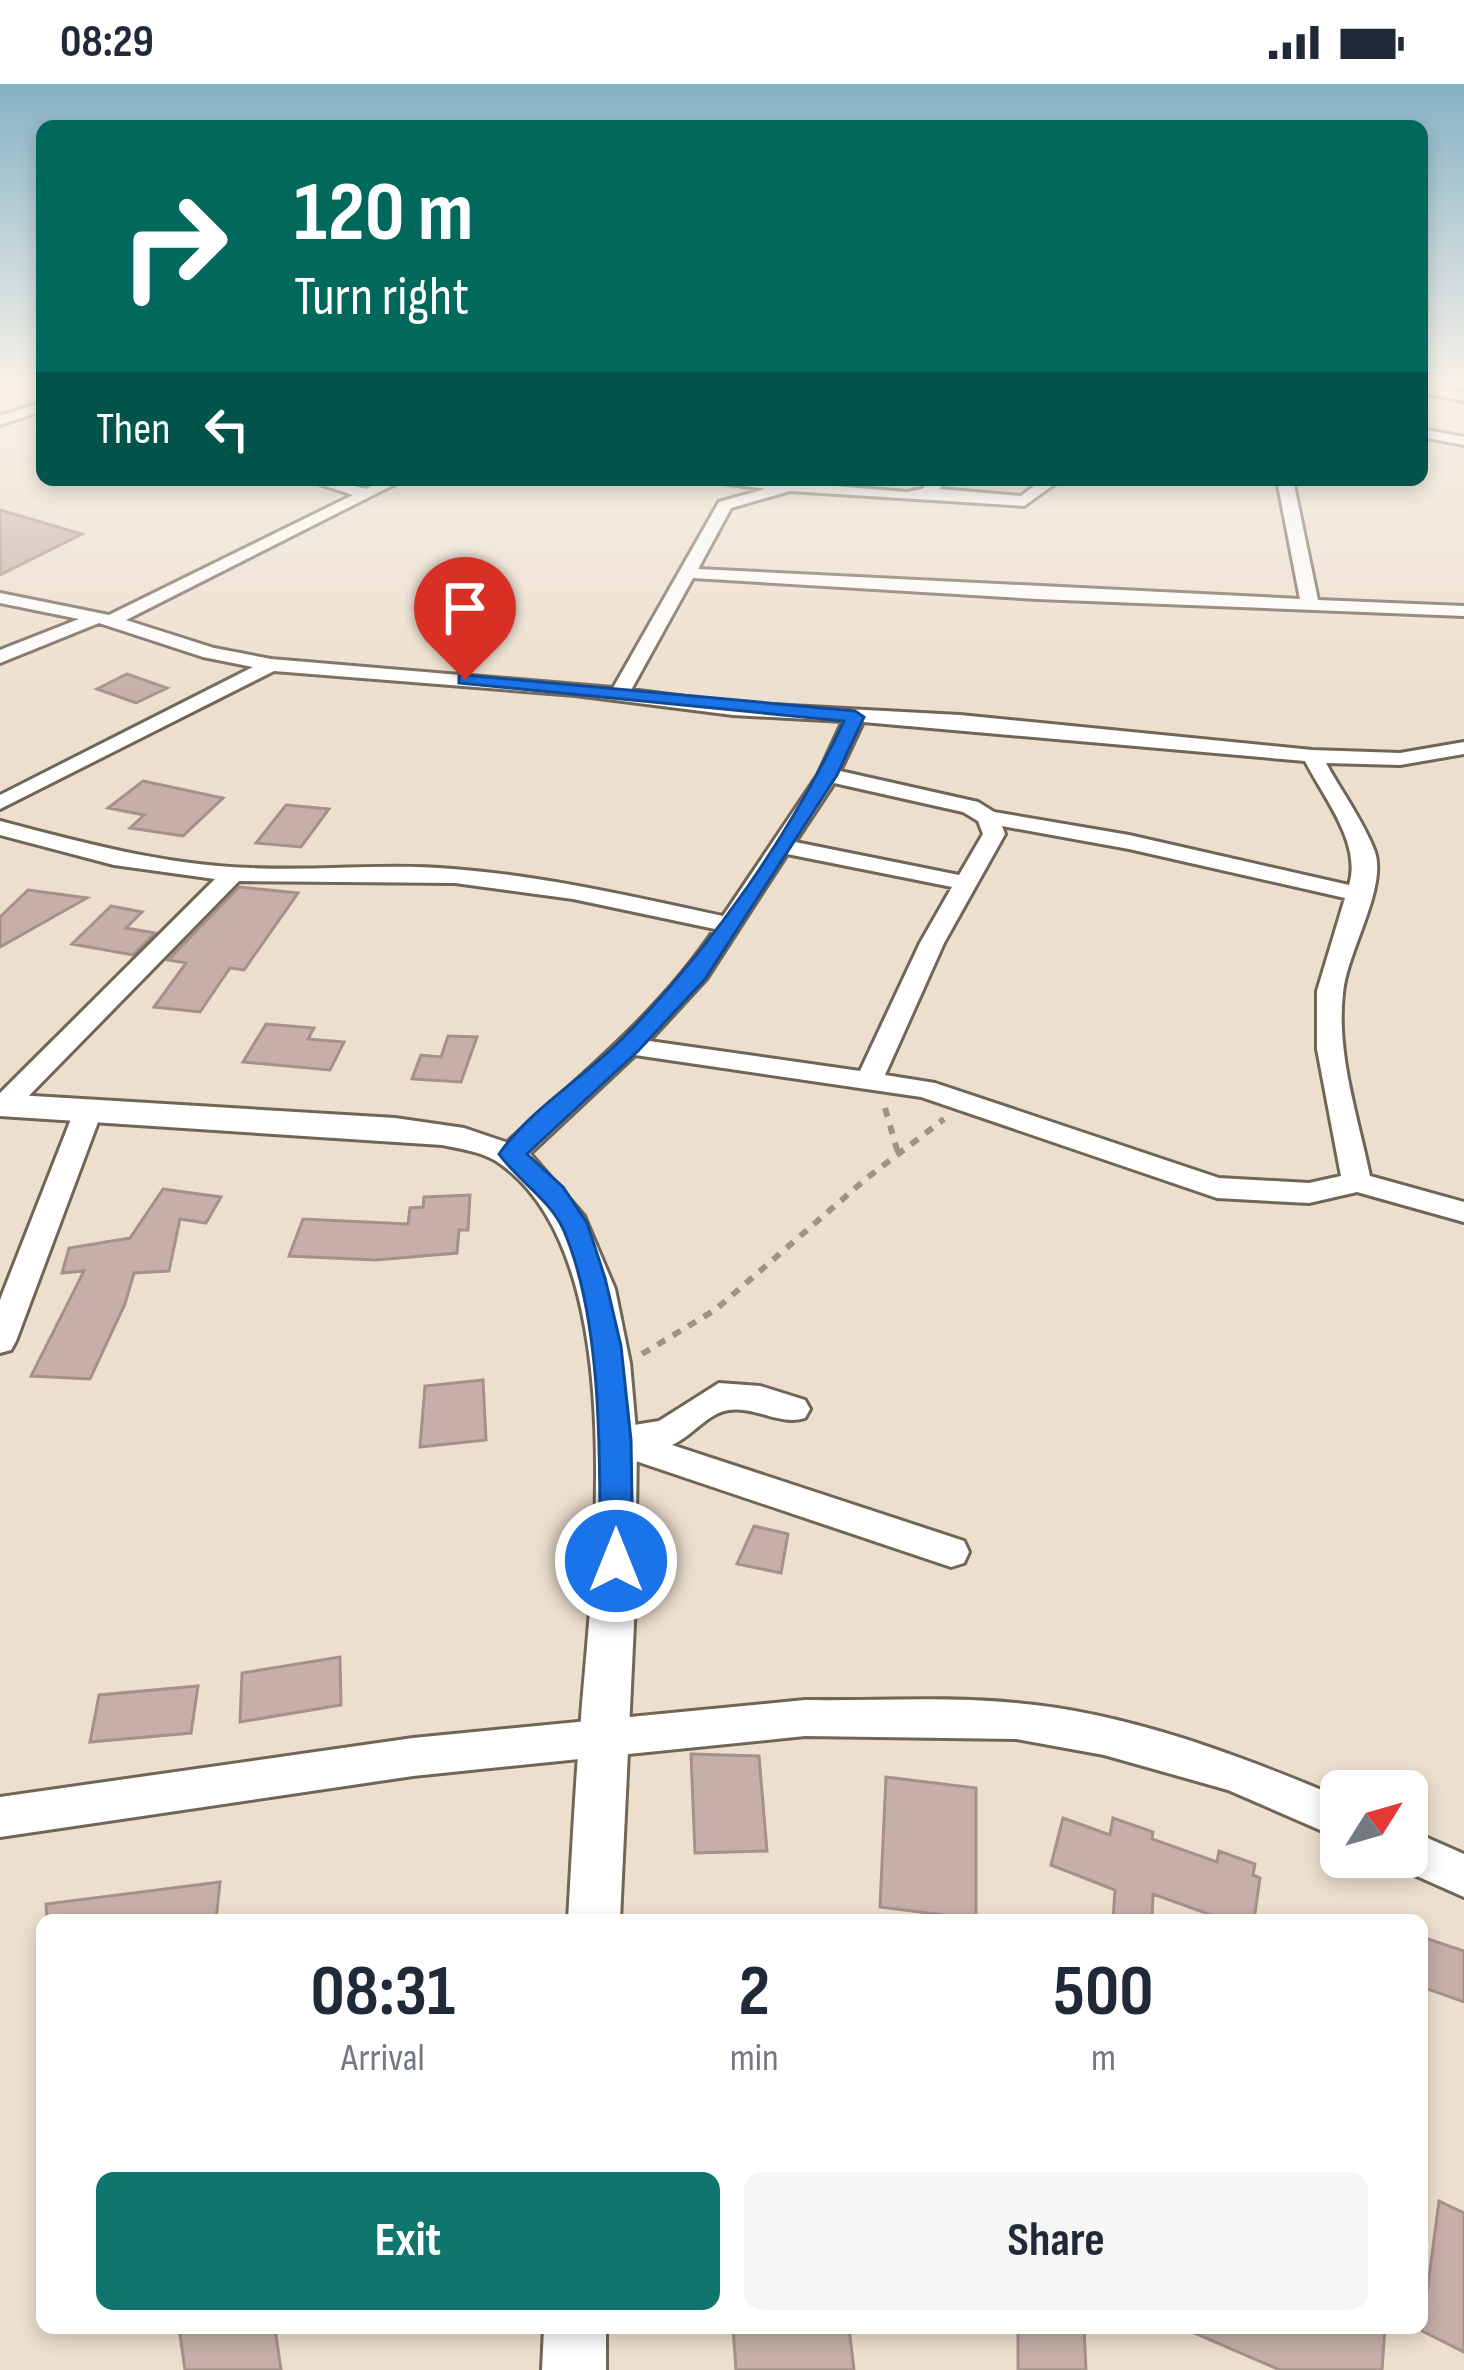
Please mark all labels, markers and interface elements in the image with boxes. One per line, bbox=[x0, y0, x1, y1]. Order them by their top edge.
text: 08:29 bbox=[60, 15, 154, 70]
text: 120 m bbox=[294, 163, 473, 264]
icon: right bbox=[96, 168, 252, 324]
text: Turn right bbox=[294, 265, 469, 330]
icon: left bbox=[194, 396, 260, 462]
text: Then bbox=[96, 402, 170, 457]
pin bbox=[414, 557, 516, 680]
icon: arrive bbox=[432, 575, 498, 641]
position arrow bbox=[553, 1498, 679, 1624]
north arrow bbox=[1320, 1770, 1428, 1878]
map controls bbox=[1320, 1770, 1428, 1878]
text: 08:31 bbox=[311, 1949, 455, 2036]
text: 2 bbox=[739, 1949, 770, 2036]
text: 500 bbox=[1053, 1949, 1153, 2036]
text: Arrival bbox=[341, 2035, 425, 2082]
text: min bbox=[730, 2035, 779, 2082]
text: m bbox=[1091, 2035, 1116, 2082]
button: Exit bbox=[96, 2172, 720, 2310]
button: Share bbox=[744, 2172, 1368, 2310]

